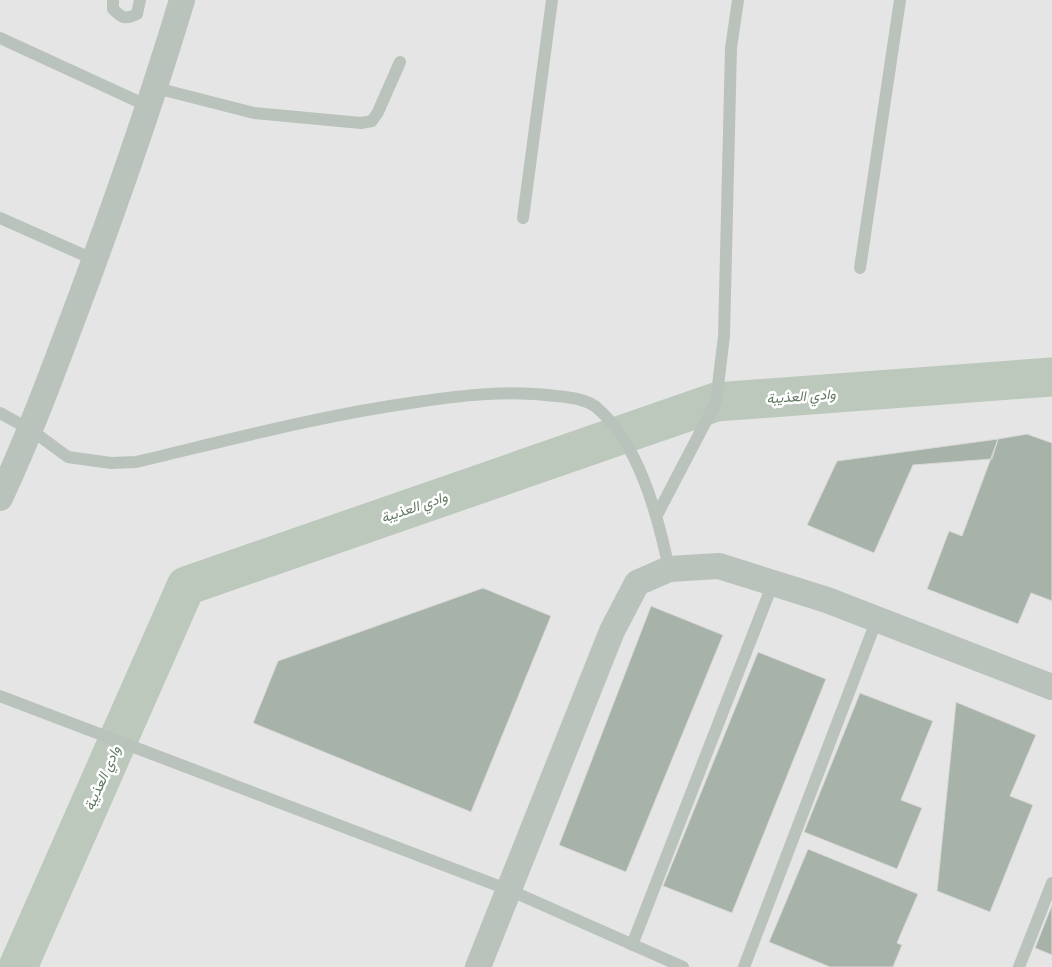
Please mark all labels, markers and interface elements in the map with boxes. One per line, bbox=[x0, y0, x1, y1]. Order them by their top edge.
water label: وادي العذيبة bbox=[766, 386, 837, 410]
water label: وادي العذيبة bbox=[379, 488, 451, 530]
water label: وادي العذيبة bbox=[81, 742, 127, 814]

